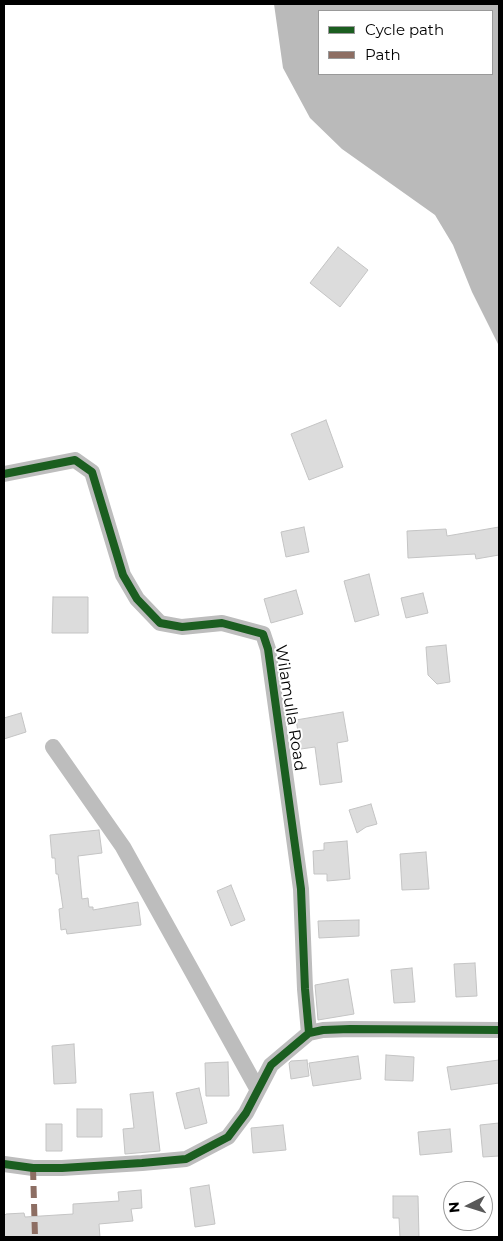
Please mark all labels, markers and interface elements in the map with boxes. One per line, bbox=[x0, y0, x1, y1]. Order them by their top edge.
legend bbox=[318, 10, 493, 75]
text: Cycle path bbox=[365, 20, 444, 39]
text: Path bbox=[365, 45, 401, 64]
street label: Wilamulla Road bbox=[271, 644, 309, 772]
north arrow bbox=[443, 1181, 493, 1231]
text: N bbox=[445, 1201, 464, 1214]

